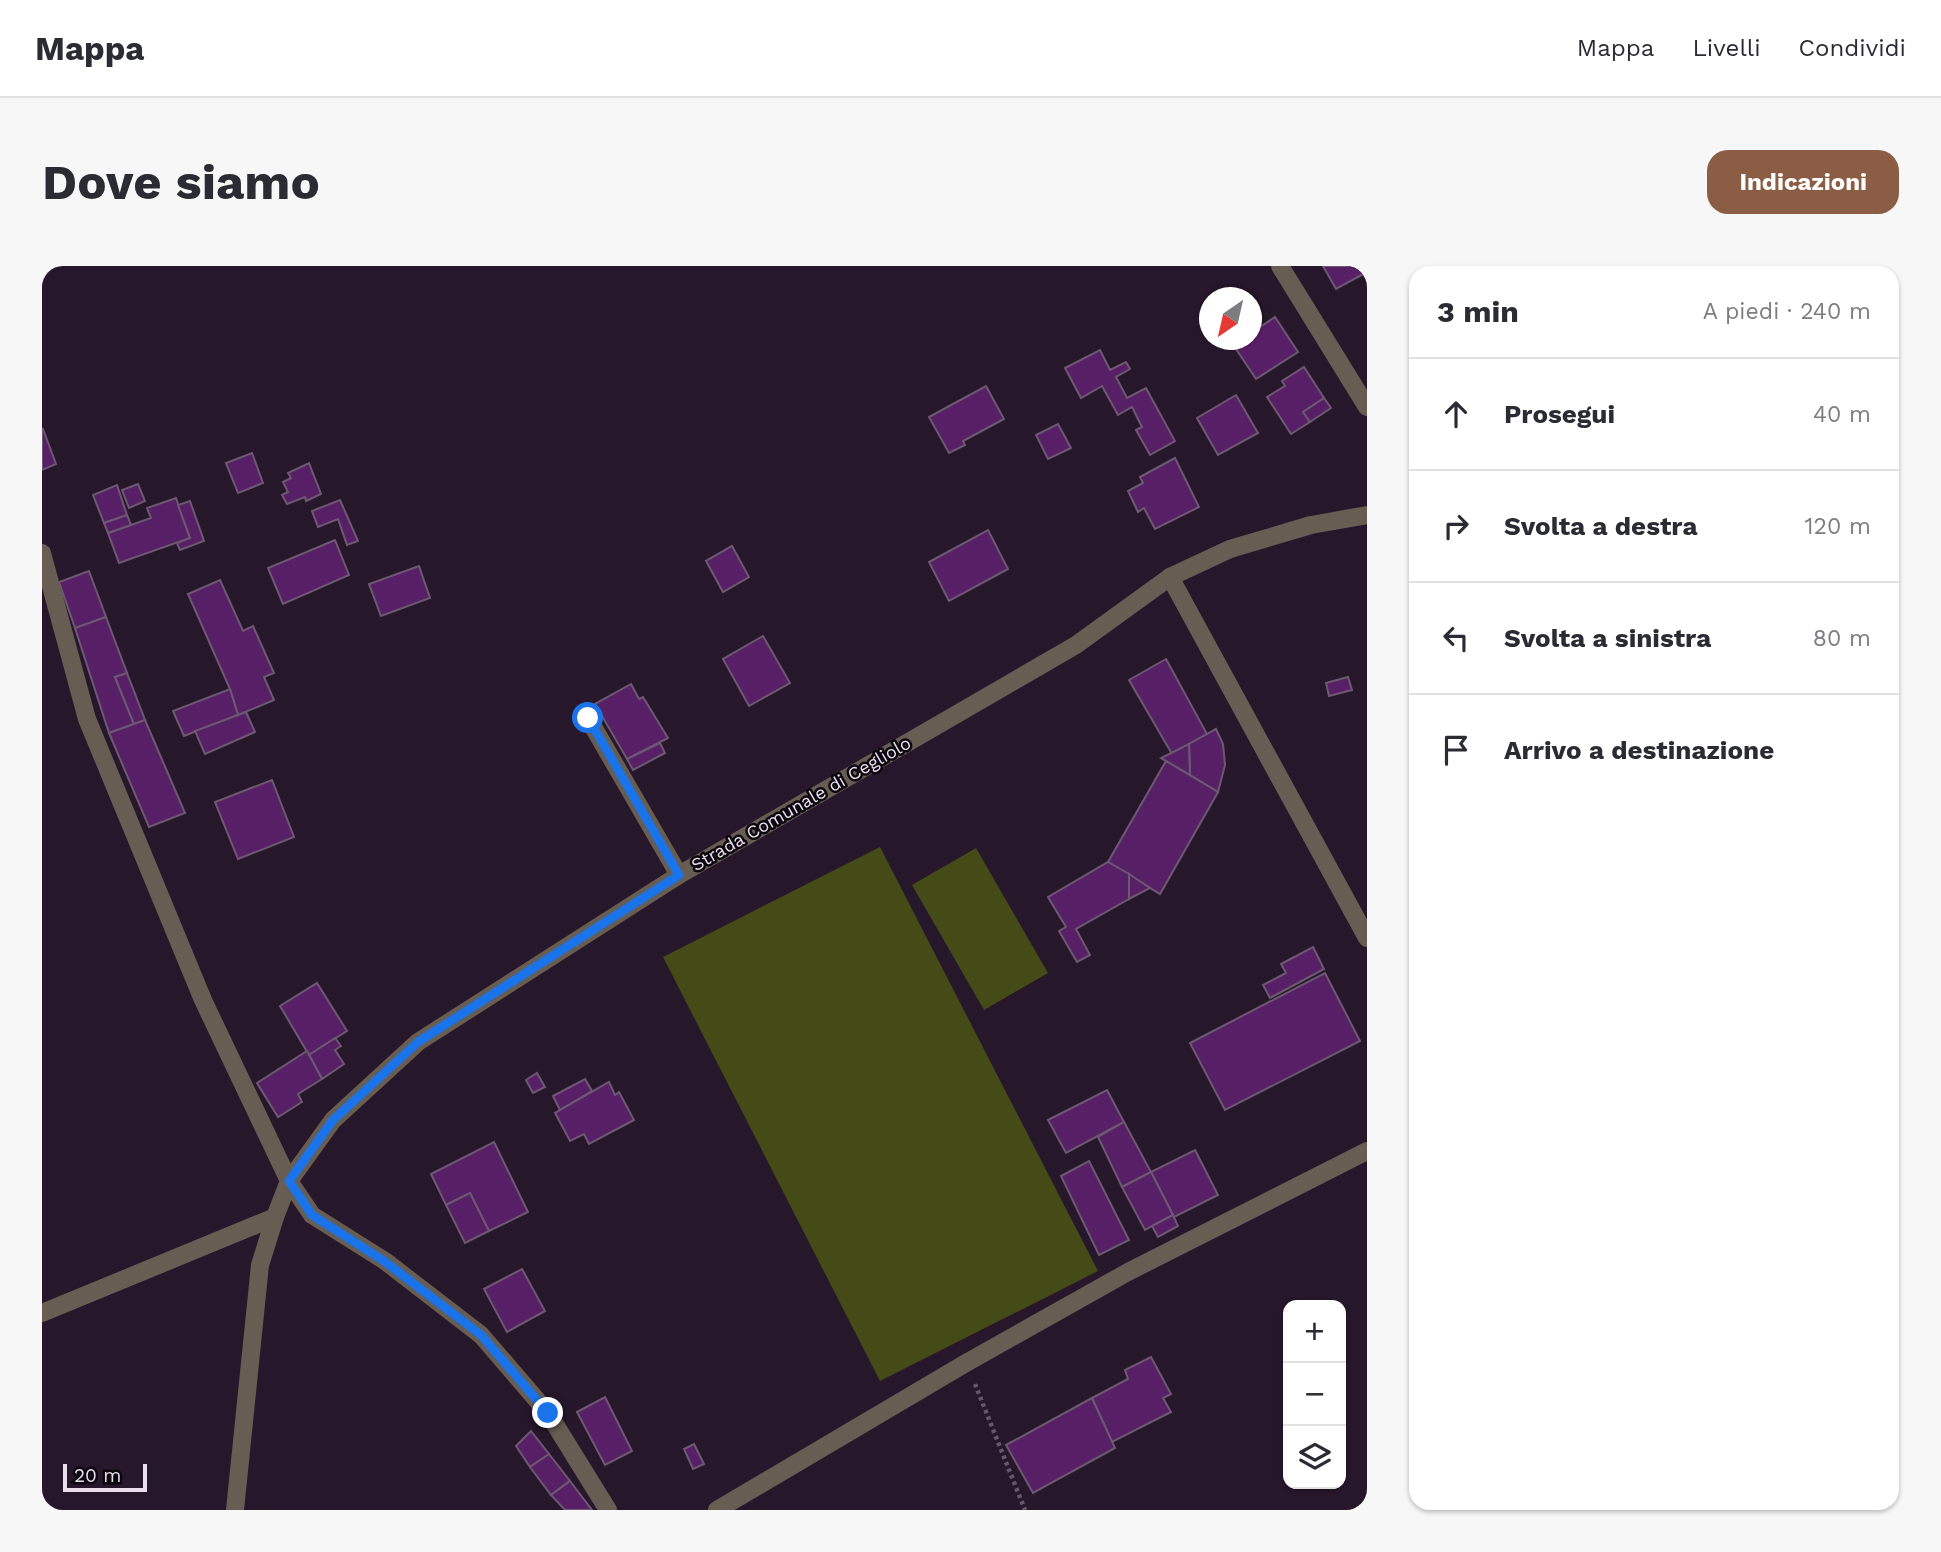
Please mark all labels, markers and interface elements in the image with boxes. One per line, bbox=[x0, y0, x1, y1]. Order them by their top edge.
text: Mappa bbox=[35, 29, 144, 68]
text: Mappa bbox=[1577, 34, 1654, 62]
text: Livelli bbox=[1692, 34, 1761, 62]
text: Condividi bbox=[1799, 34, 1906, 62]
button: Indicazioni bbox=[1707, 150, 1899, 214]
text: Dove siamo bbox=[42, 153, 320, 211]
north arrow bbox=[1199, 287, 1262, 350]
text: 3 min bbox=[1437, 294, 1519, 329]
text: A piedi · 240 m bbox=[1703, 298, 1871, 325]
icon: ahead bbox=[1437, 395, 1475, 433]
text: Prosegui bbox=[1504, 399, 1615, 429]
text: 40 m bbox=[1813, 401, 1871, 428]
icon: right bbox=[1437, 507, 1475, 545]
text: Svolta a destra bbox=[1504, 511, 1697, 541]
text: 120 m bbox=[1805, 513, 1871, 540]
icon: left bbox=[1437, 619, 1475, 657]
text: Svolta a sinistra bbox=[1504, 623, 1711, 653]
text: 80 m bbox=[1813, 625, 1871, 652]
route start bbox=[572, 702, 603, 733]
icon: arrive bbox=[1437, 731, 1475, 769]
street label: Strada Comunale di Cegliolo bbox=[687, 732, 914, 875]
text: Arrivo a destinazione bbox=[1504, 735, 1774, 765]
map controls bbox=[1283, 1300, 1346, 1489]
button: + bbox=[1283, 1300, 1346, 1363]
button: − bbox=[1283, 1363, 1346, 1426]
route end bbox=[532, 1397, 563, 1428]
button: layers bbox=[1283, 1426, 1346, 1489]
scale bar bbox=[63, 1461, 147, 1493]
text: 20 m bbox=[74, 1464, 121, 1487]

